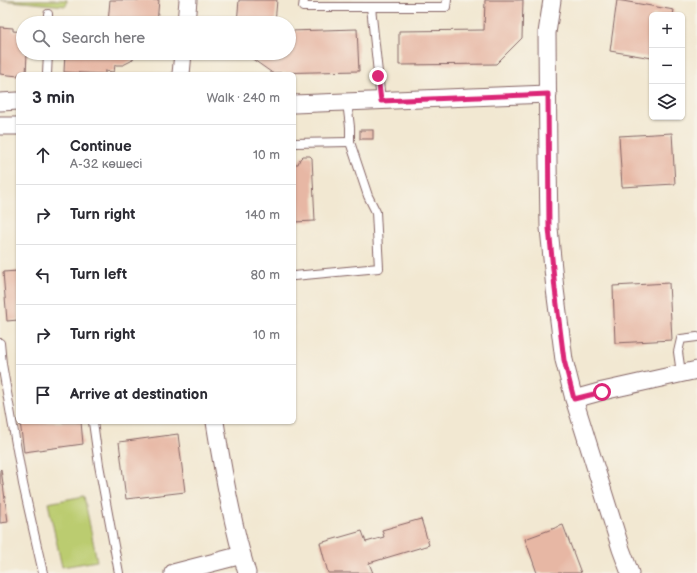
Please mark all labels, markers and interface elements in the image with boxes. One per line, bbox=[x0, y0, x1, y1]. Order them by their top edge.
map controls bbox=[649, 12, 685, 120]
button: + bbox=[649, 12, 685, 48]
search box bbox=[16, 16, 296, 60]
icon: search bbox=[30, 27, 52, 49]
text: Search here bbox=[62, 29, 145, 48]
button: − bbox=[649, 48, 685, 84]
route end bbox=[369, 67, 387, 85]
button: layers bbox=[649, 84, 685, 120]
text: 3 min bbox=[32, 88, 75, 108]
text: Walk · 240 m bbox=[206, 90, 280, 106]
text: Continue bbox=[70, 137, 132, 156]
icon: ahead bbox=[32, 144, 54, 166]
text: 10 m bbox=[253, 147, 280, 163]
text: А-32 көшесі bbox=[70, 156, 143, 172]
icon: right bbox=[32, 204, 54, 226]
text: Turn right bbox=[70, 205, 135, 224]
text: 140 m bbox=[245, 207, 280, 223]
icon: left bbox=[32, 264, 54, 286]
text: Turn left bbox=[70, 265, 127, 284]
text: 80 m bbox=[251, 267, 280, 283]
icon: right bbox=[32, 324, 54, 346]
text: Turn right bbox=[70, 325, 135, 344]
text: 10 m bbox=[253, 327, 280, 343]
route start bbox=[593, 383, 611, 401]
icon: arrive bbox=[32, 384, 54, 406]
text: Arrive at destination bbox=[70, 385, 208, 404]

